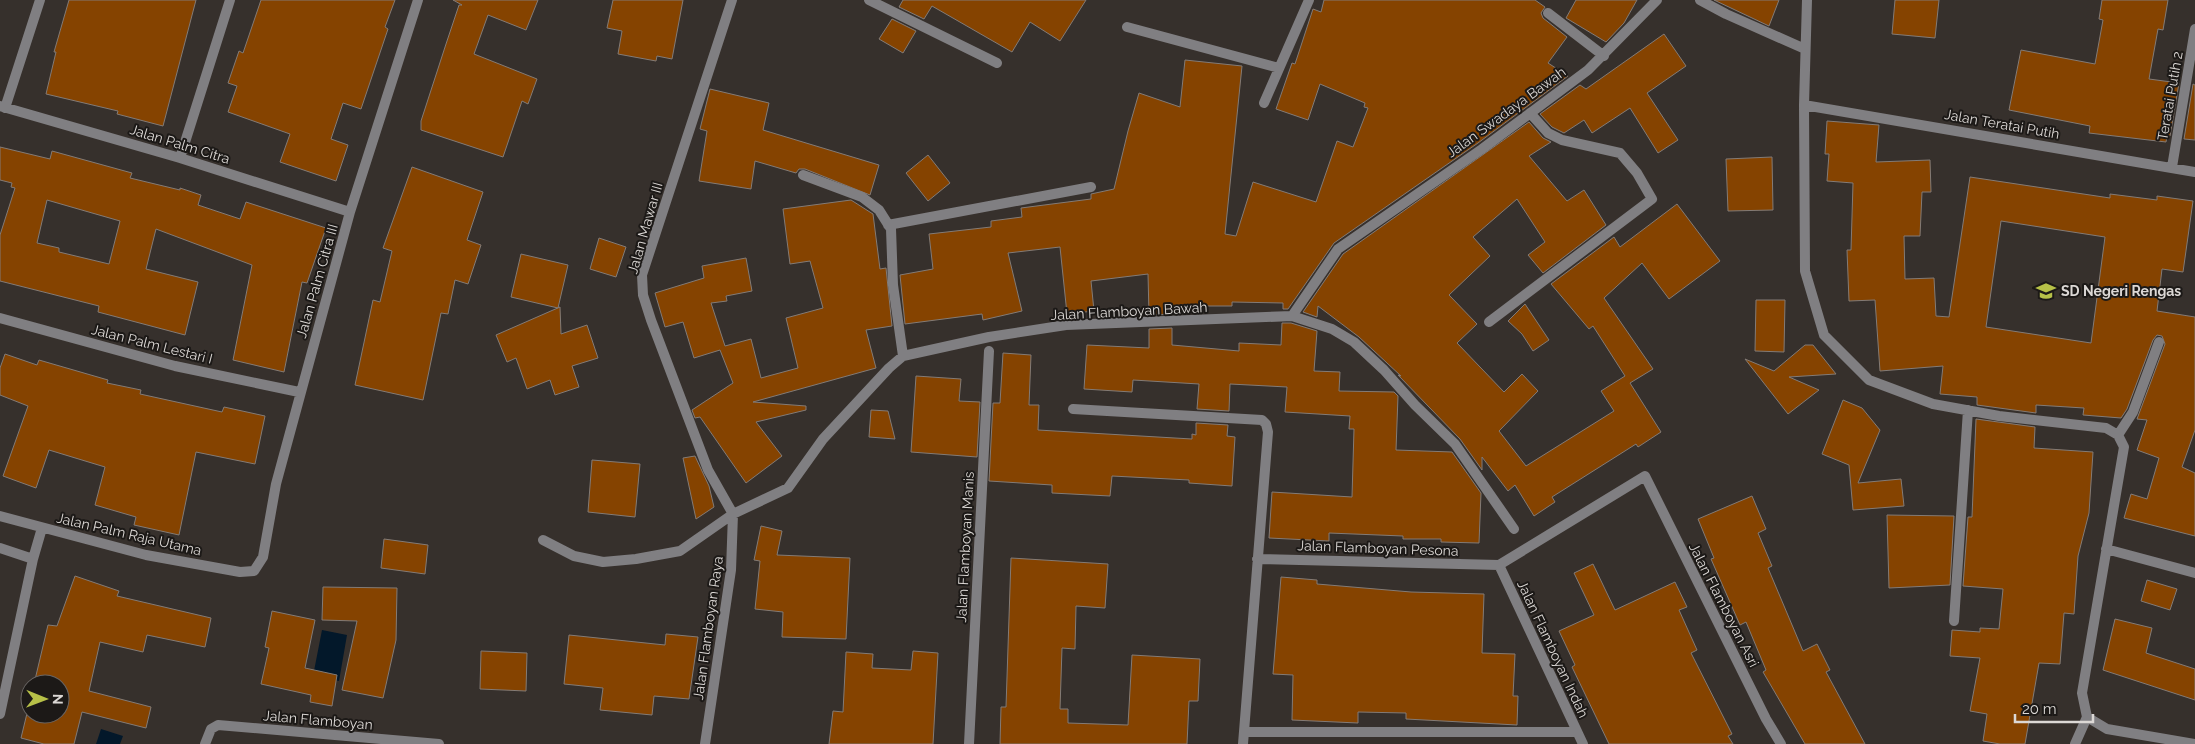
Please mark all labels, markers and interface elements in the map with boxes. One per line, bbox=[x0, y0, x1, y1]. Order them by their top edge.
street label: Teratai Putih 2 bbox=[2154, 50, 2186, 142]
street label: Jalan Swadaya Bawah bbox=[1443, 64, 1569, 160]
street label: Jalan Teratai Putih bbox=[1943, 106, 2061, 142]
street label: Jalan Palm Citra bbox=[128, 121, 232, 167]
street label: Jalan Mawar III bbox=[624, 180, 666, 276]
street label: Jalan Palm Citra III bbox=[293, 222, 341, 340]
school or university icon: SD Negeri Rengas bbox=[2035, 280, 2057, 302]
place label: SD Negeri Rengas bbox=[2061, 283, 2181, 299]
street label: Jalan Flamboyan Bawah bbox=[1050, 299, 1208, 323]
street label: Jalan Palm Lestari I bbox=[90, 321, 214, 367]
street label: Jalan Flamboyan Manis bbox=[953, 471, 977, 623]
street label: Jalan Palm Raja Utama bbox=[55, 510, 203, 558]
street label: Jalan Flamboyan Pesona bbox=[1297, 537, 1459, 559]
street label: Jalan Flamboyan Asri bbox=[1686, 540, 1762, 670]
street label: Jalan Flamboyan Raya bbox=[690, 555, 726, 701]
street label: Jalan Flamboyan Indah bbox=[1514, 578, 1592, 720]
north arrow bbox=[20, 674, 70, 724]
scale bar bbox=[2015, 692, 2092, 724]
text: N bbox=[50, 694, 66, 705]
text: 20 m bbox=[2022, 700, 2057, 718]
street label: Jalan Flamboyan bbox=[263, 707, 373, 733]

